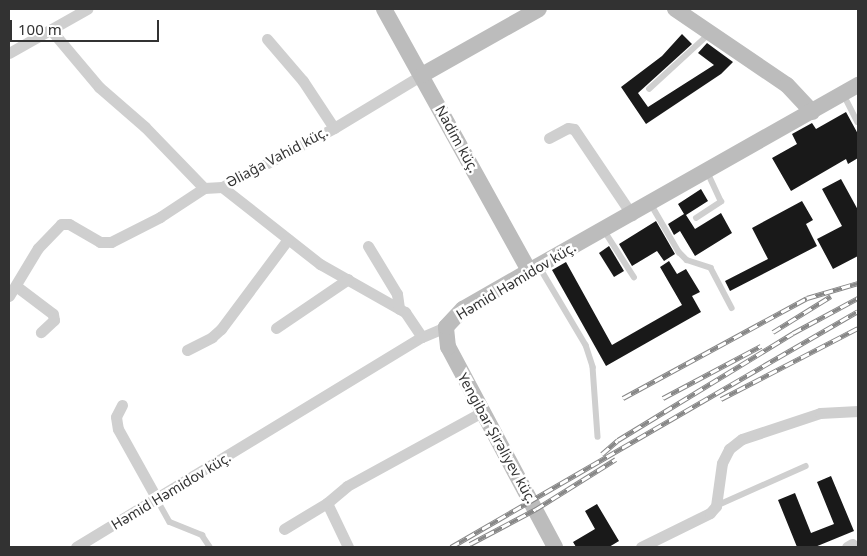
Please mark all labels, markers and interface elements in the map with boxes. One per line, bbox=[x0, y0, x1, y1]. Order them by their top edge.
scale bar bbox=[12, 10, 161, 42]
text: 100 m bbox=[18, 19, 62, 39]
street label: Nadim küç. bbox=[432, 103, 482, 175]
street label: Əliağa Vahid küç. bbox=[223, 123, 331, 191]
street label: Həmid Həmidov küç. bbox=[453, 239, 579, 323]
street label: Yengibar Şirəliyev küç. bbox=[454, 370, 540, 506]
street label: Həmid Həmidov küç. bbox=[108, 449, 234, 533]

